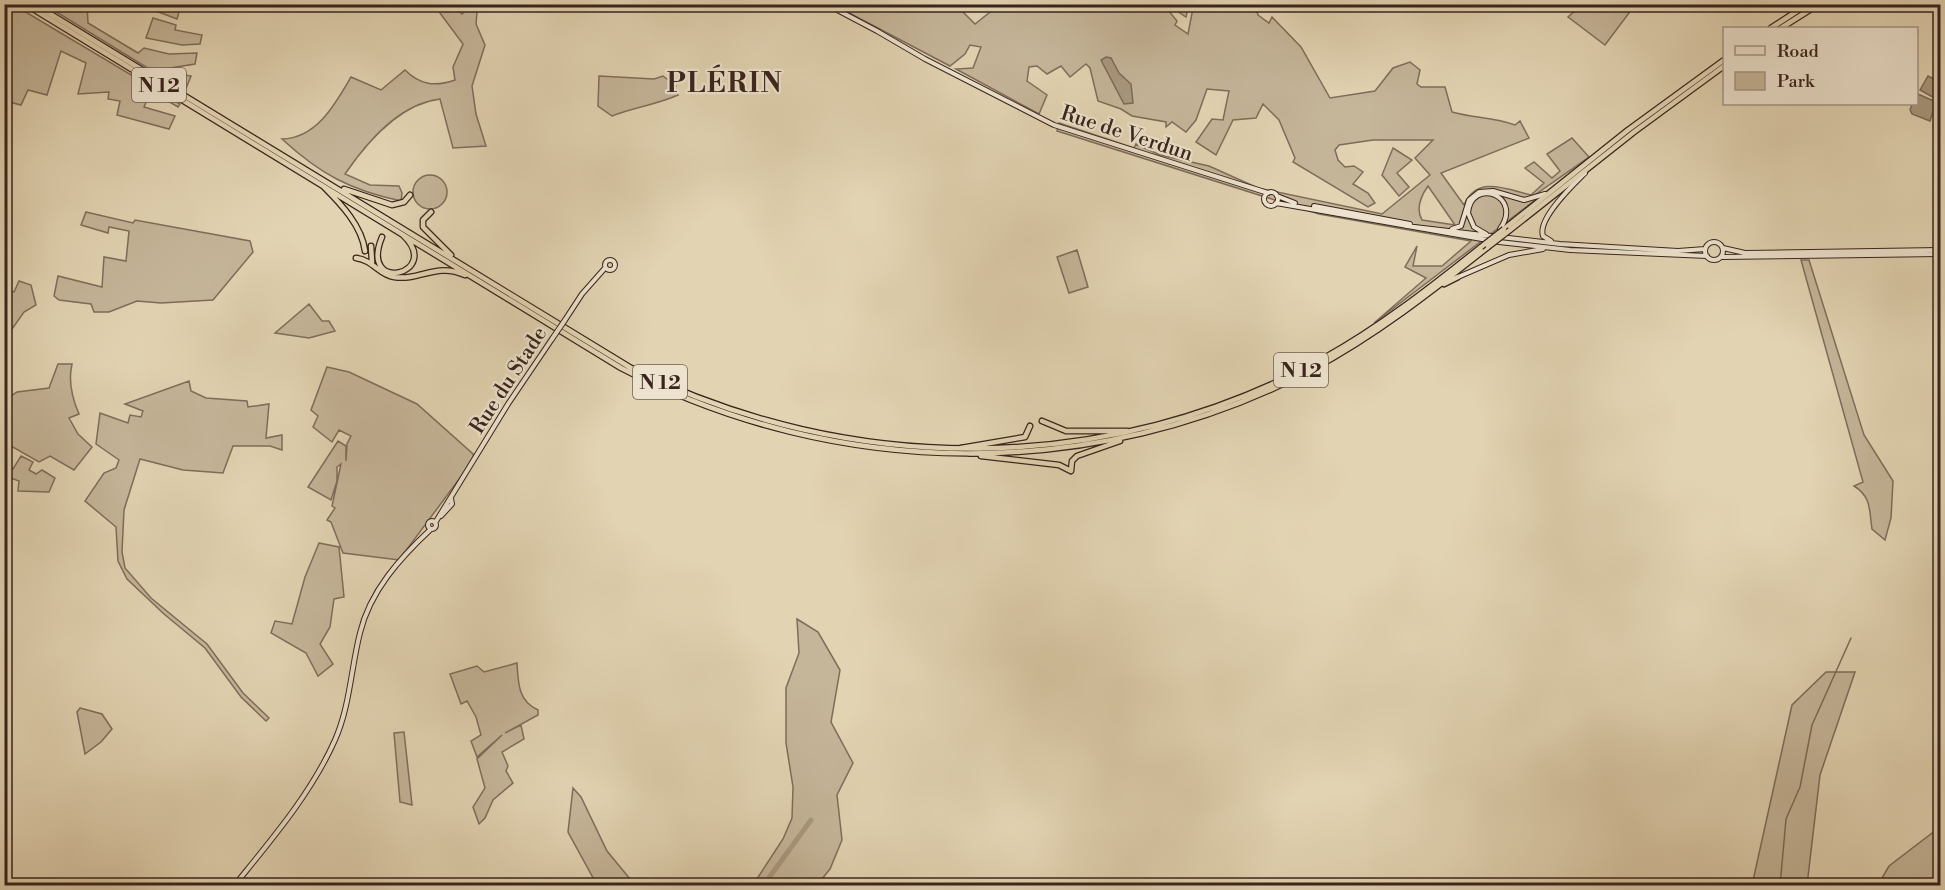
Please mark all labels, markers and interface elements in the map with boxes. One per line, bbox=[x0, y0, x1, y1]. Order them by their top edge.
legend bbox=[1723, 27, 1918, 105]
text: Road bbox=[1777, 40, 1820, 63]
district label: PLÉRIN bbox=[667, 64, 783, 101]
road number: N 12 bbox=[132, 68, 186, 102]
text: Park bbox=[1777, 70, 1816, 93]
street label: Rue de Verdun bbox=[1057, 100, 1197, 168]
street label: Rue du Stade bbox=[465, 322, 553, 439]
road number: N 12 bbox=[1274, 353, 1328, 387]
road number: N 12 bbox=[633, 365, 687, 399]

